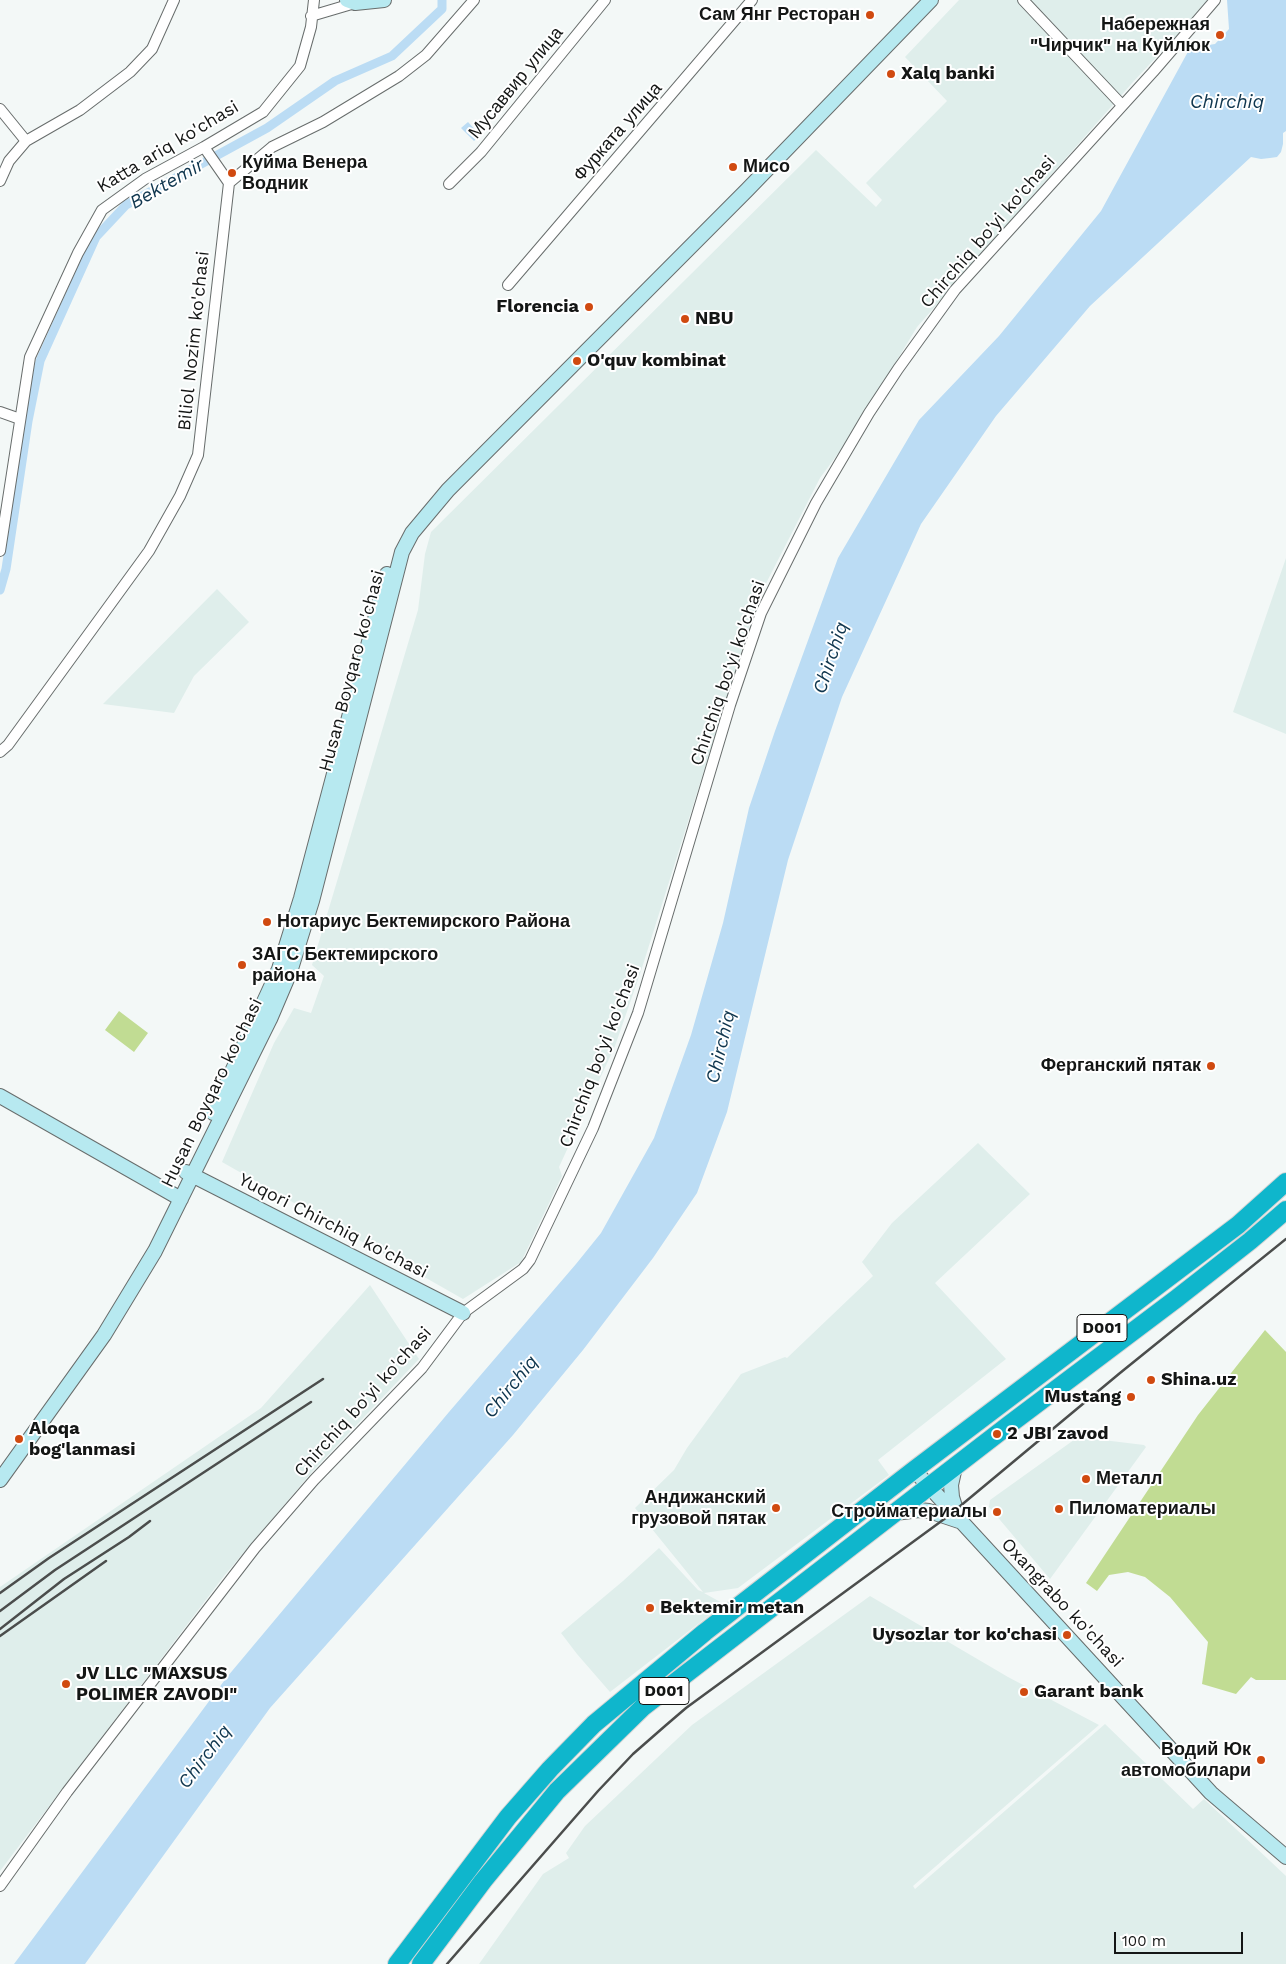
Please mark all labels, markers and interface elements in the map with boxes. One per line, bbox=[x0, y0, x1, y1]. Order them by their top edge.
place label: Сам Янг Ресторан bbox=[699, 4, 860, 26]
marker: Сам Янг Ресторан bbox=[864, 9, 876, 21]
place label: Набережная "Чирчик" на Куйлюк bbox=[1030, 14, 1210, 56]
street label: Мусаввир улица bbox=[464, 23, 568, 143]
marker: Набережная "Чирчик" на Куйлюк bbox=[1214, 29, 1226, 41]
place label: Xalq banki bbox=[901, 63, 995, 85]
marker: Xalq banki bbox=[885, 68, 897, 80]
street label: Фурката улица bbox=[569, 78, 667, 186]
water label: Chirchiq bbox=[1190, 91, 1264, 113]
street label: Katta ariq ko'chasi bbox=[93, 96, 243, 198]
street label: Chirchiq bo'yi ko'chasi bbox=[916, 151, 1060, 313]
place label: Куйма Венера Водник bbox=[242, 152, 367, 194]
water label: Bektemir bbox=[126, 154, 208, 214]
place label: Мисо bbox=[743, 156, 790, 178]
marker: Мисо bbox=[727, 161, 739, 173]
marker: Куйма Венера Водник bbox=[226, 167, 238, 179]
street label: Biliol Nozim ko'chasi bbox=[174, 250, 214, 432]
place label: Florencia bbox=[496, 296, 579, 318]
marker: Florencia bbox=[583, 301, 595, 313]
place label: NBU bbox=[695, 308, 733, 330]
marker: NBU bbox=[679, 313, 691, 325]
place label: O'quv kombinat bbox=[587, 350, 726, 372]
marker: O'quv kombinat bbox=[571, 355, 583, 367]
street label: Husan Boyqaro ko'chasi bbox=[315, 568, 389, 774]
street label: Chirchiq bo'yi ko'chasi bbox=[686, 577, 770, 769]
water label: Chirchiq bbox=[809, 619, 853, 697]
place label: Нотариус Бектемирского Района bbox=[277, 911, 570, 933]
marker: Нотариус Бектемирского Района bbox=[261, 916, 273, 928]
place label: ЗАГС Бектемирского района bbox=[252, 944, 438, 986]
marker: ЗАГС Бектемирского района bbox=[236, 959, 248, 971]
street label: Chirchiq bo'yi ko'chasi bbox=[555, 961, 645, 1151]
street label: Husan Boyqaro ko'chasi bbox=[157, 995, 267, 1191]
water label: Chirchiq bbox=[702, 1008, 740, 1086]
place label: Ферганский пятак bbox=[1041, 1055, 1201, 1077]
marker: Ферганский пятак bbox=[1205, 1060, 1217, 1072]
street label: Yuqori Chirchiq ko'chasi bbox=[235, 1169, 431, 1283]
road number: D001 bbox=[1077, 1315, 1127, 1342]
street label: Chirchiq bo'yi ko'chasi bbox=[290, 1322, 436, 1482]
water label: Chirchiq bbox=[479, 1351, 543, 1423]
place label: Shina.uz bbox=[1161, 1369, 1236, 1391]
marker: Shina.uz bbox=[1145, 1374, 1157, 1386]
place label: Mustang bbox=[1044, 1386, 1121, 1408]
marker: Mustang bbox=[1125, 1391, 1137, 1403]
place label: Aloqa bog'lanmasi bbox=[29, 1418, 135, 1460]
place label: 2 JBI zavod bbox=[1007, 1423, 1109, 1445]
marker: 2 JBI zavod bbox=[991, 1428, 1003, 1440]
marker: Aloqa bog'lanmasi bbox=[13, 1433, 25, 1445]
place label: Металл bbox=[1096, 1468, 1162, 1490]
marker: Металл bbox=[1080, 1473, 1092, 1485]
place label: Андижанский грузовой пятак bbox=[631, 1487, 766, 1530]
place label: Пиломатериалы bbox=[1069, 1498, 1216, 1520]
place label: Стройматериалы bbox=[831, 1501, 987, 1523]
marker: Андижанский грузовой пятак bbox=[770, 1502, 782, 1514]
marker: Пиломатериалы bbox=[1053, 1503, 1065, 1515]
marker: Стройматериалы bbox=[991, 1506, 1003, 1518]
street label: Oxangrabo ko'chasi bbox=[997, 1534, 1127, 1672]
place label: Bektemir metan bbox=[660, 1597, 804, 1619]
marker: Bektemir metan bbox=[644, 1602, 656, 1614]
place label: Uysozlar tor ko'chasi bbox=[872, 1624, 1057, 1646]
marker: Uysozlar tor ko'chasi bbox=[1061, 1629, 1073, 1641]
place label: JV LLC "MAXSUS POLIMER ZAVODI" bbox=[76, 1663, 237, 1706]
marker: JV LLC "MAXSUS POLIMER ZAVODI" bbox=[60, 1678, 72, 1690]
road number: D001 bbox=[639, 1678, 689, 1704]
place label: Garant bank bbox=[1034, 1681, 1144, 1703]
marker: Garant bank bbox=[1018, 1686, 1030, 1698]
water label: Chirchiq bbox=[174, 1720, 236, 1794]
place label: Водий Юк автомобилари bbox=[1121, 1739, 1251, 1782]
marker: Водий Юк автомобилари bbox=[1255, 1754, 1267, 1766]
scale bar bbox=[1116, 1922, 1245, 1954]
text: 100 m bbox=[1122, 1932, 1166, 1950]

